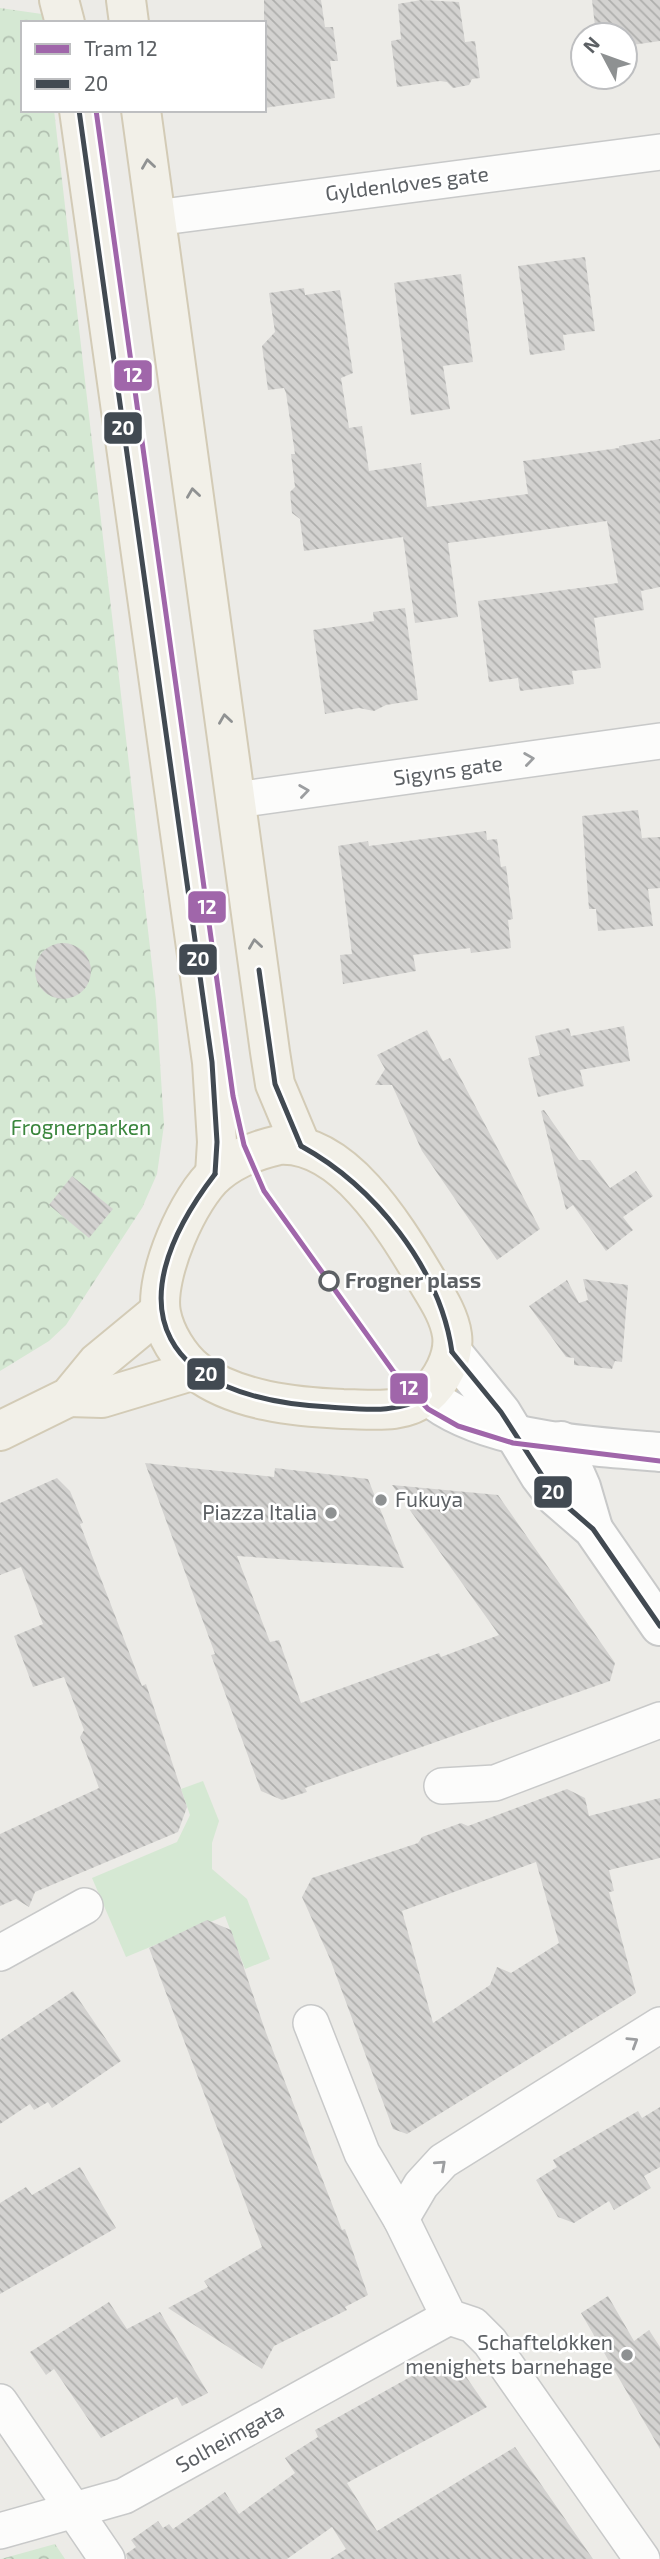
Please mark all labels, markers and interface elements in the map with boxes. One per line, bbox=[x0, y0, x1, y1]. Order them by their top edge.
legend bbox=[21, 21, 266, 112]
north arrow bbox=[569, 21, 639, 91]
text: N bbox=[578, 32, 604, 57]
text: Tram 12 bbox=[84, 35, 157, 60]
text: 20 bbox=[84, 70, 108, 95]
one-way arrow bbox=[140, 158, 155, 170]
street label: Gyldenløves gate bbox=[324, 160, 490, 205]
line badge: 12 bbox=[113, 359, 153, 392]
text: 12 bbox=[123, 363, 143, 386]
line badge: 20 bbox=[103, 411, 143, 445]
text: 20 bbox=[111, 416, 135, 439]
one-way arrow bbox=[186, 488, 201, 499]
one-way arrow bbox=[218, 713, 233, 725]
street label: Sigyns gate bbox=[392, 749, 504, 790]
one-way arrow bbox=[523, 752, 535, 767]
one-way arrow bbox=[298, 784, 310, 799]
line badge: 12 bbox=[187, 890, 227, 924]
text: 12 bbox=[197, 895, 217, 918]
one-way arrow bbox=[248, 938, 263, 950]
line badge: 20 bbox=[178, 943, 218, 976]
text: 20 bbox=[186, 947, 210, 970]
park label: Frognerparken bbox=[11, 1114, 151, 1139]
place label: Frogner plass bbox=[345, 1267, 481, 1292]
marker: Frogner plass bbox=[319, 1271, 339, 1291]
line badge: 20 bbox=[186, 1357, 226, 1391]
text: 20 bbox=[194, 1362, 218, 1385]
line badge: 12 bbox=[389, 1372, 429, 1405]
text: 12 bbox=[399, 1376, 419, 1399]
line badge: 20 bbox=[533, 1475, 573, 1509]
text: 20 bbox=[541, 1480, 565, 1503]
place label: Fukuya bbox=[395, 1486, 463, 1511]
marker: Fukuya bbox=[373, 1492, 389, 1508]
place label: Piazza Italia bbox=[202, 1499, 317, 1524]
marker: Piazza Italia bbox=[323, 1505, 339, 1521]
one-way arrow bbox=[625, 2037, 638, 2050]
one-way arrow bbox=[433, 2161, 446, 2173]
place label: Schafteløkken menighets barnehage bbox=[405, 2329, 613, 2378]
marker: Schafteløkken menighets barnehage bbox=[619, 2347, 635, 2363]
street label: Solheimgata bbox=[171, 2397, 288, 2477]

